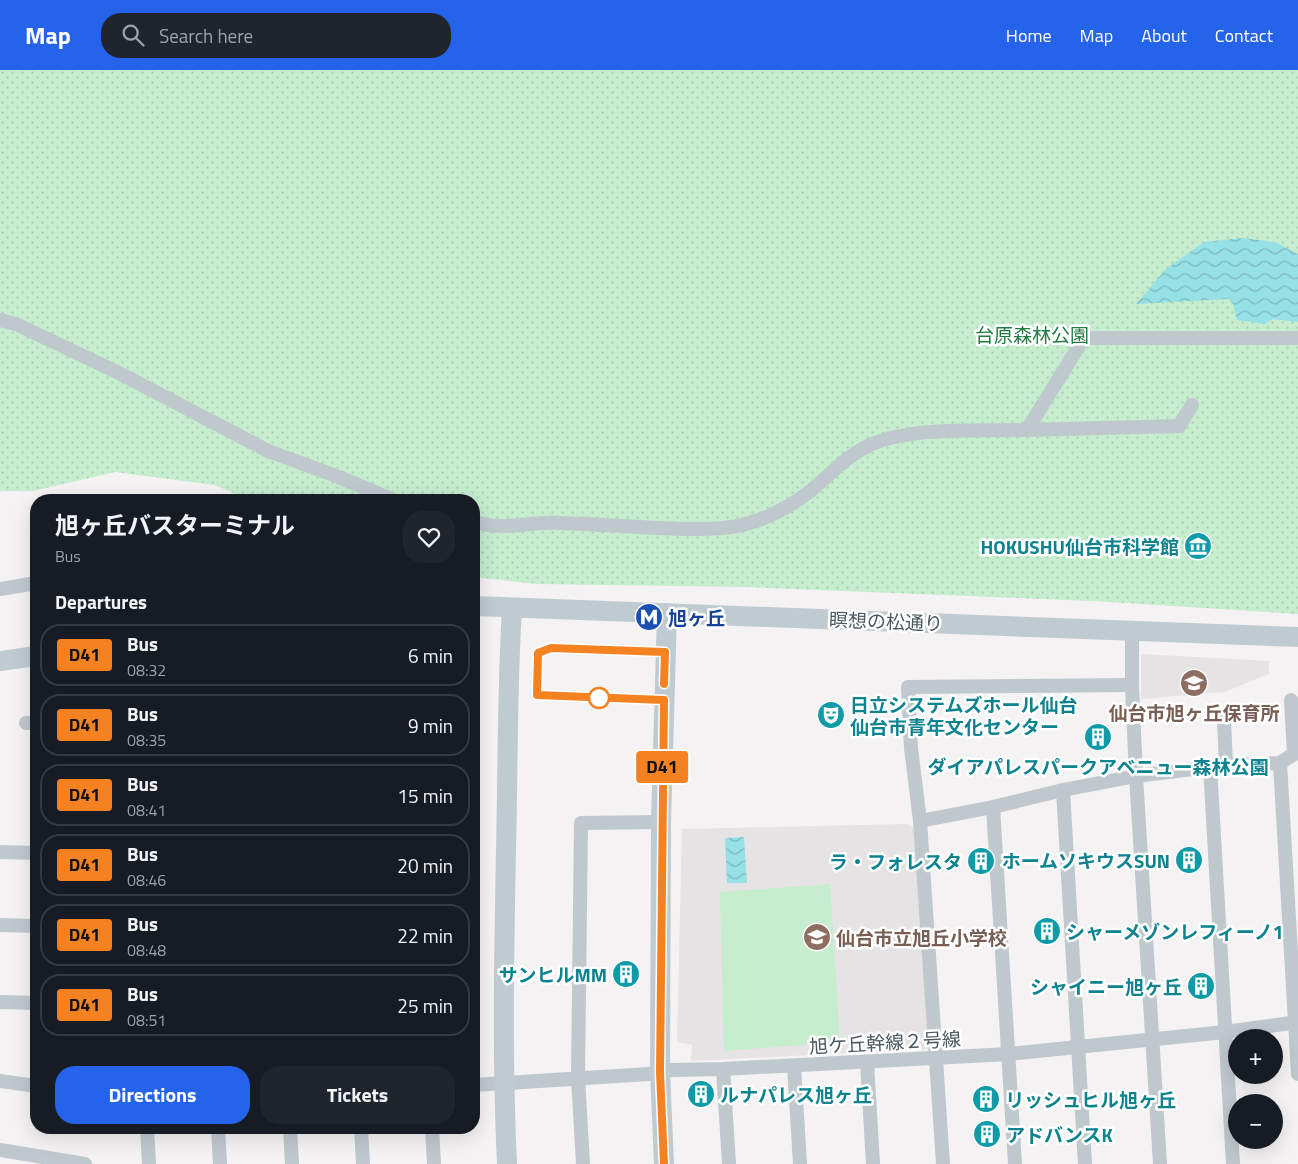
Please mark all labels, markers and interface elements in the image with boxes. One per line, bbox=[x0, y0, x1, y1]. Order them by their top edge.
search box bbox=[101, 13, 451, 58]
text: Map bbox=[25, 17, 71, 53]
icon: search bbox=[119, 21, 147, 49]
text: Search here bbox=[159, 21, 253, 50]
text: Home bbox=[1006, 22, 1052, 49]
text: Map bbox=[1080, 22, 1113, 49]
text: About bbox=[1141, 22, 1187, 49]
text: Contact bbox=[1215, 22, 1273, 49]
park label: 台原森林公園 bbox=[975, 320, 1089, 349]
text: 旭ヶ丘バスターミナル bbox=[55, 507, 295, 543]
button: heart bbox=[403, 511, 455, 563]
museum icon: HOKUSHU仙台市科学館 bbox=[1183, 531, 1213, 561]
place label: HOKUSHU仙台市科学館 bbox=[980, 532, 1179, 561]
text: Bus bbox=[55, 544, 81, 568]
text: Departures bbox=[55, 587, 147, 616]
metro station icon: 旭ヶ丘 bbox=[634, 602, 664, 632]
place label: 旭ヶ丘 bbox=[668, 603, 725, 632]
street label: 瞑想の松通り bbox=[829, 605, 943, 637]
text: Bus bbox=[127, 629, 158, 658]
text: D41 bbox=[69, 641, 100, 668]
text: 6 min bbox=[408, 641, 453, 670]
text: 08:32 bbox=[127, 658, 166, 682]
school or university icon: 仙台市旭ヶ丘保育所 bbox=[1179, 668, 1209, 698]
unlabelled marker bbox=[588, 687, 610, 709]
place label: 日立システムズホール仙台 仙台市青年文化センター bbox=[850, 690, 1077, 741]
place label: 仙台市旭ヶ丘保育所 bbox=[1108, 698, 1280, 727]
text: Bus bbox=[127, 699, 158, 728]
theatre icon: 日立システムズホール仙台 仙台市青年文化センター bbox=[816, 700, 846, 730]
text: D41 bbox=[69, 711, 100, 738]
text: 9 min bbox=[408, 711, 453, 740]
building icon: ダイアパレスパークアベニュー森林公園 bbox=[1083, 722, 1113, 752]
text: 08:35 bbox=[127, 728, 166, 752]
line badge: D41 bbox=[633, 751, 691, 783]
place label: ダイアパレスパークアベニュー森林公園 bbox=[927, 752, 1269, 781]
text: D41 bbox=[646, 753, 678, 780]
text: Bus bbox=[127, 769, 158, 798]
text: D41 bbox=[69, 781, 100, 808]
text: 15 min bbox=[397, 781, 453, 810]
text: 08:41 bbox=[127, 798, 166, 822]
text: Bus bbox=[127, 839, 158, 868]
building icon: ホームソキウスSUN bbox=[1174, 845, 1204, 875]
building icon: ラ・フォレスタ bbox=[966, 846, 996, 876]
place label: ホームソキウスSUN bbox=[1002, 846, 1170, 875]
place label: ラ・フォレスタ bbox=[829, 847, 962, 876]
text: D41 bbox=[69, 851, 100, 878]
text: 20 min bbox=[397, 851, 453, 880]
text: 08:46 bbox=[127, 868, 166, 892]
text: Bus bbox=[127, 909, 158, 938]
building icon: シャーメゾンレフィーノ1 bbox=[1032, 916, 1062, 946]
place label: シャーメゾンレフィーノ1 bbox=[1066, 917, 1283, 946]
text: D41 bbox=[69, 921, 100, 948]
text: 22 min bbox=[397, 921, 453, 950]
school or university icon: 仙台市立旭丘小学校 bbox=[802, 922, 832, 952]
place label: 仙台市立旭丘小学校 bbox=[836, 923, 1007, 952]
text: 08:48 bbox=[127, 938, 166, 962]
building icon: サンヒルMM bbox=[611, 959, 641, 989]
place label: サンヒルMM bbox=[498, 960, 607, 989]
building icon: シャイニー旭ヶ丘 bbox=[1186, 971, 1216, 1001]
place label: シャイニー旭ヶ丘 bbox=[1030, 972, 1182, 1001]
text: Bus bbox=[127, 979, 158, 1008]
text: D41 bbox=[69, 991, 100, 1018]
text: 25 min bbox=[397, 991, 453, 1020]
text: 08:51 bbox=[127, 1008, 166, 1032]
street label: 旭ケ丘幹線２号線 bbox=[808, 1024, 962, 1060]
map controls bbox=[1228, 1029, 1283, 1149]
button: + bbox=[1228, 1029, 1283, 1084]
button: Directions bbox=[55, 1066, 250, 1124]
button: Tickets bbox=[260, 1066, 455, 1124]
building icon: ルナパレス旭ヶ丘 bbox=[686, 1079, 716, 1109]
place label: ルナパレス旭ヶ丘 bbox=[720, 1080, 872, 1109]
building icon: リッシュヒル旭ヶ丘 bbox=[971, 1084, 1001, 1114]
place label: リッシュヒル旭ヶ丘 bbox=[1005, 1085, 1176, 1114]
button: − bbox=[1228, 1094, 1283, 1149]
building icon: アドバンスK bbox=[972, 1119, 1002, 1149]
place label: アドバンスK bbox=[1006, 1120, 1113, 1149]

